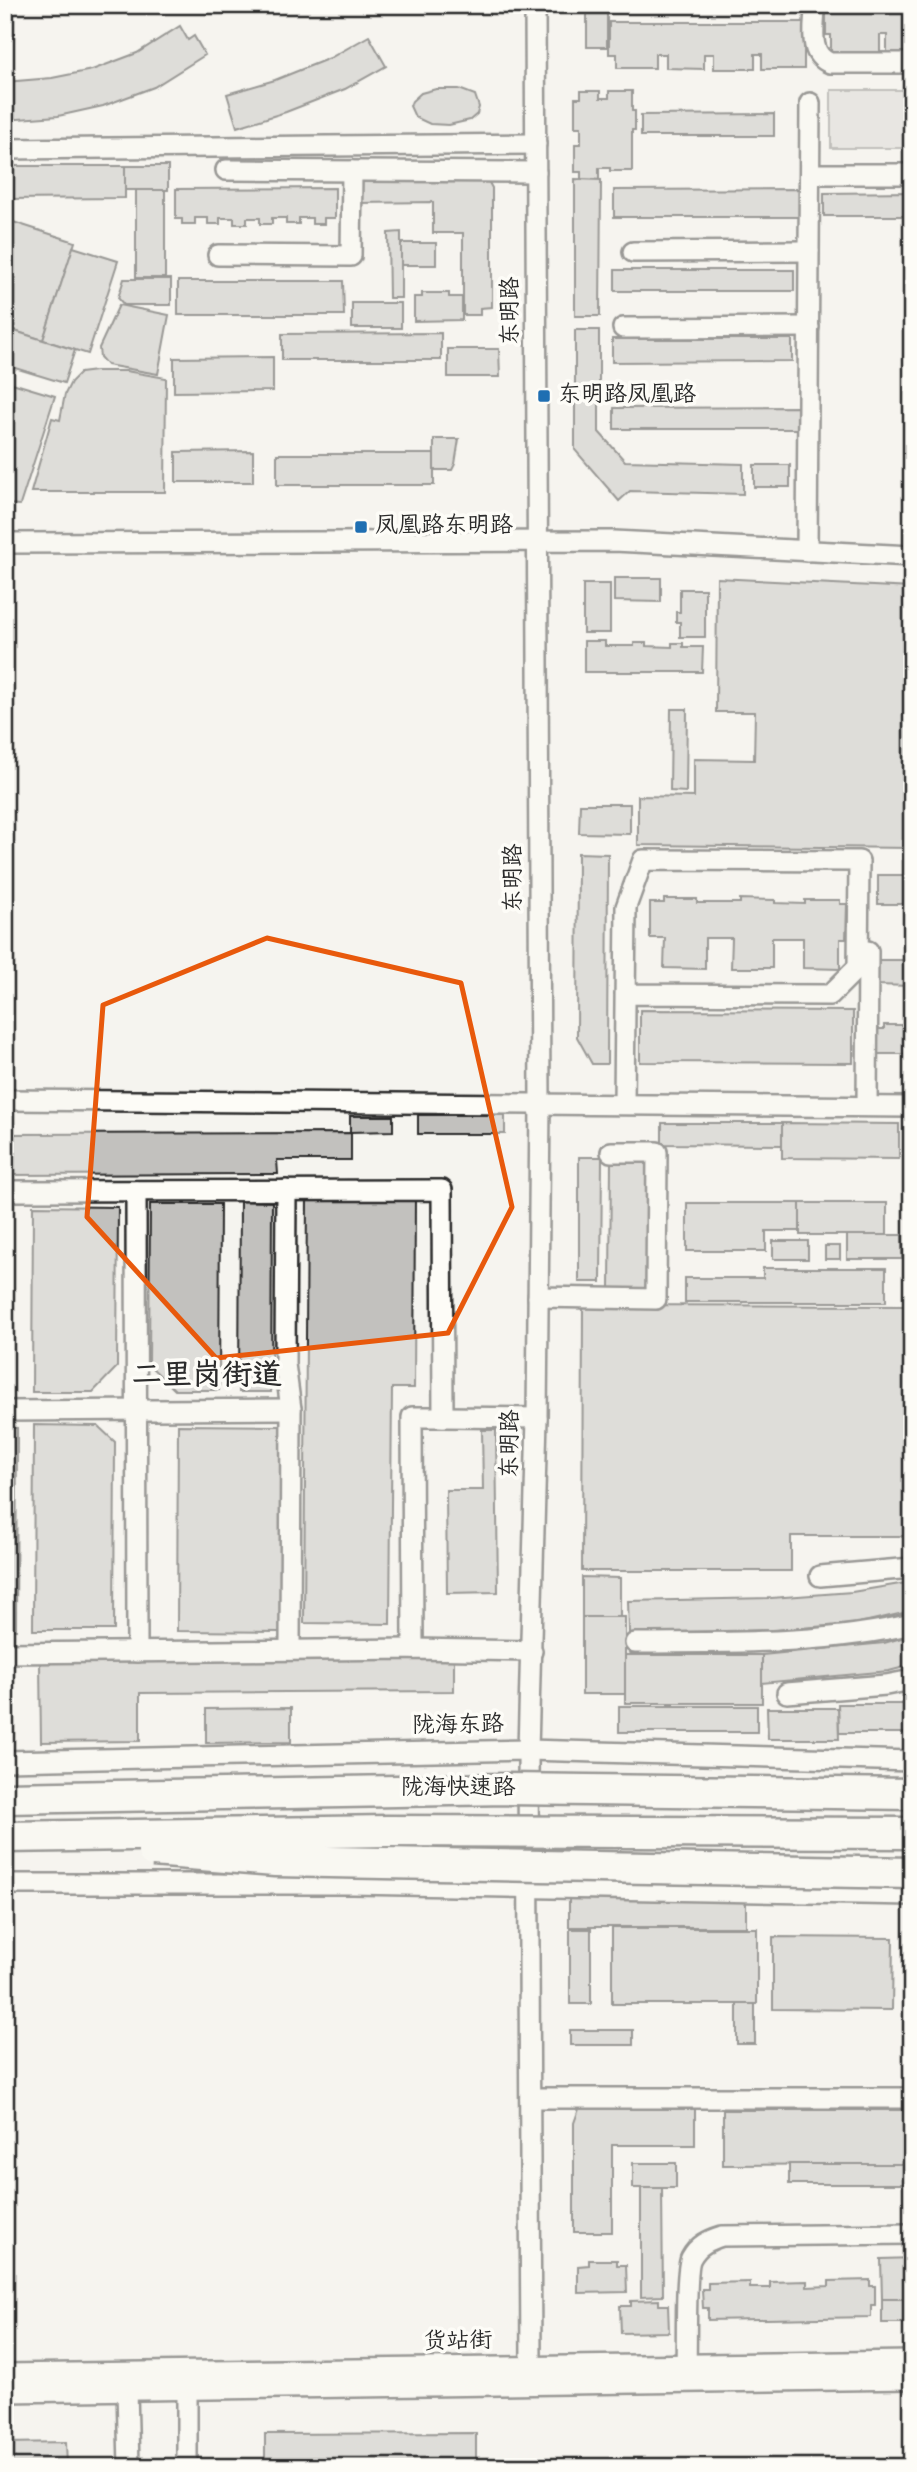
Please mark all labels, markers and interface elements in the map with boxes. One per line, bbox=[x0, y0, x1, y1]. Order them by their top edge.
street label: 东明路 bbox=[496, 277, 529, 346]
place label: 东明路凤凰路 bbox=[558, 380, 696, 413]
marker: 东明路凤凰路 bbox=[536, 388, 552, 404]
place label: 凤凰路东明路 bbox=[375, 511, 513, 544]
marker: 凤凰路东明路 bbox=[353, 519, 369, 535]
street label: 东明路 bbox=[499, 844, 532, 913]
district label: 二里岗街道 bbox=[132, 1357, 282, 1400]
street label: 东明路 bbox=[495, 1409, 529, 1479]
street label: 陇海东路 bbox=[412, 1710, 504, 1744]
street label: 陇海快速路 bbox=[401, 1773, 516, 1806]
street label: 货站街 bbox=[423, 2326, 493, 2360]

